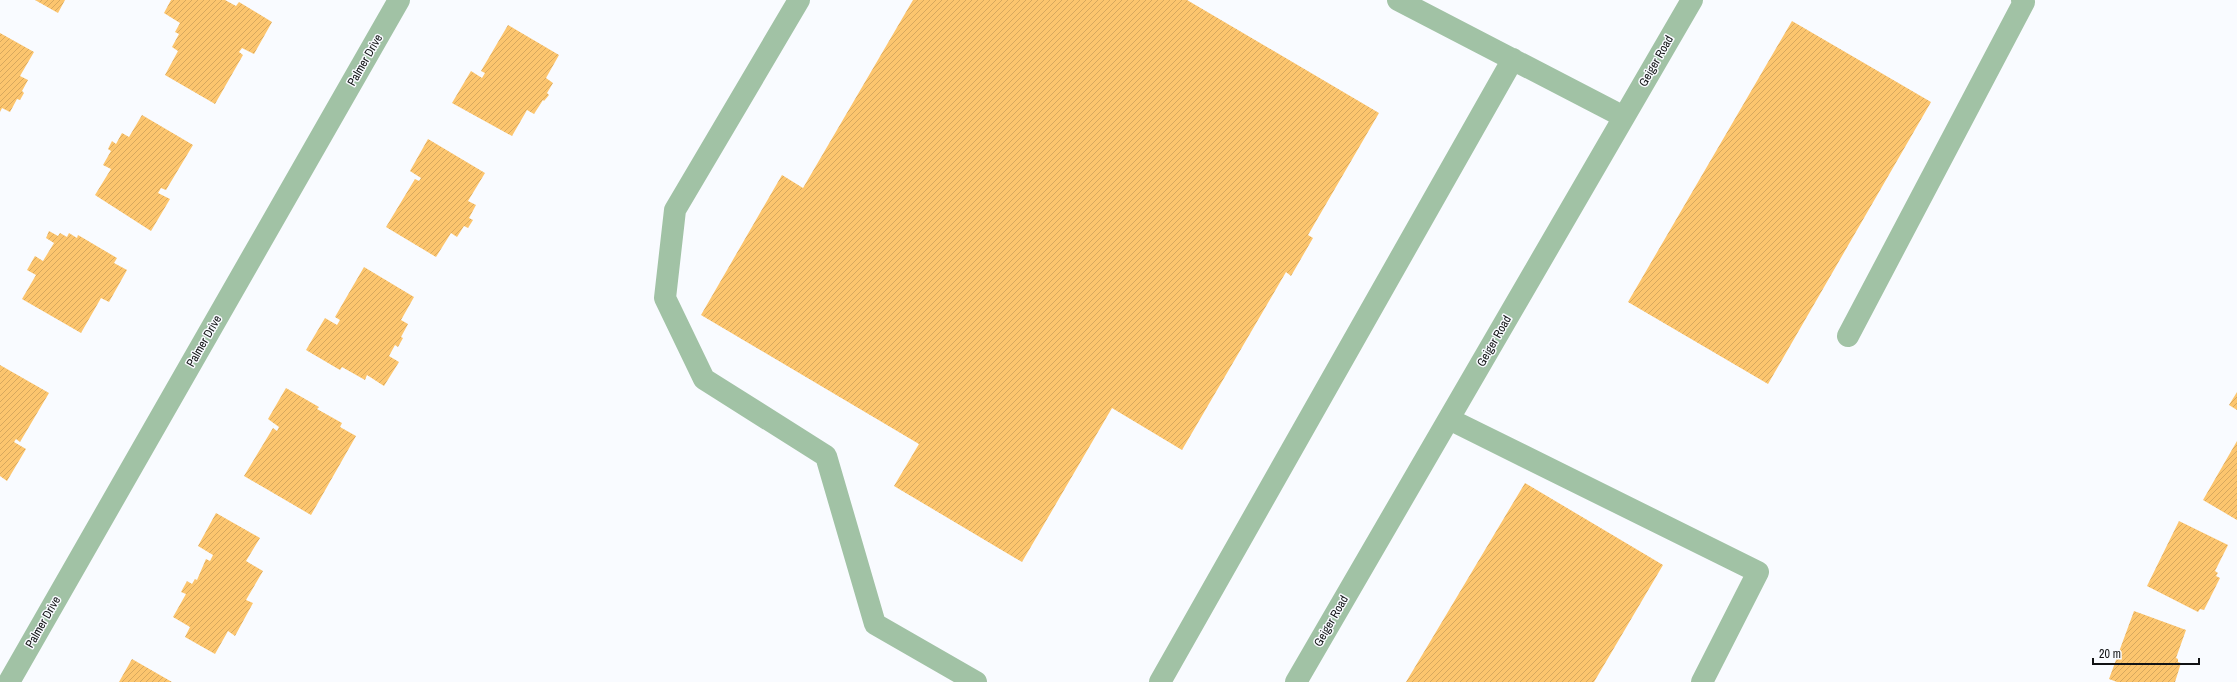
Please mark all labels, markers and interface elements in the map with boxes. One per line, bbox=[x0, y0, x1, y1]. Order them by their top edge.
street label: Palmer Drive bbox=[344, 31, 386, 89]
street label: Geiger Road bbox=[1635, 33, 1677, 89]
street label: Palmer Drive bbox=[183, 312, 225, 370]
street label: Geiger Road bbox=[1473, 313, 1515, 369]
street label: Palmer Drive bbox=[22, 593, 64, 651]
street label: Geiger Road bbox=[1310, 593, 1352, 649]
scale bar bbox=[2093, 640, 2199, 666]
text: 20 m bbox=[2099, 646, 2121, 662]

